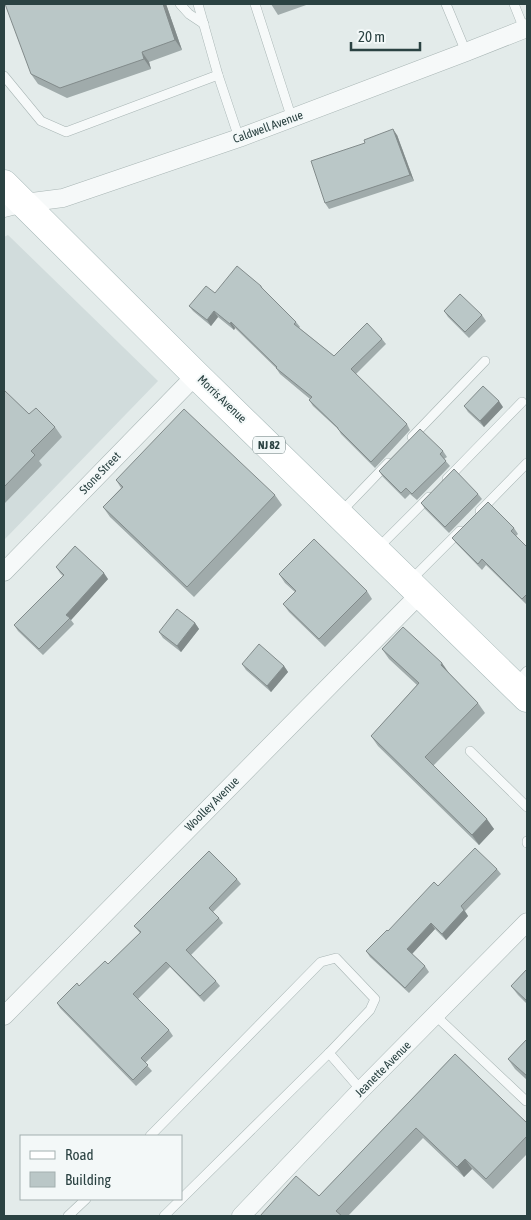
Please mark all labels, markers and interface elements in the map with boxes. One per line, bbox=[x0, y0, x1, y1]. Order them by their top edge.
scale bar bbox=[351, 20, 420, 52]
text: 20 m bbox=[358, 28, 385, 45]
street label: Caldwell Avenue bbox=[231, 108, 305, 146]
street label: Morris Avenue bbox=[195, 372, 249, 426]
road number: NJ 82 bbox=[253, 436, 285, 454]
street label: Stone Street bbox=[76, 449, 124, 497]
street label: Woolley Avenue bbox=[182, 774, 242, 834]
street label: Jeanette Avenue bbox=[352, 1038, 414, 1100]
legend bbox=[20, 1135, 182, 1200]
text: Road bbox=[65, 1146, 94, 1163]
text: Building bbox=[65, 1171, 111, 1188]

